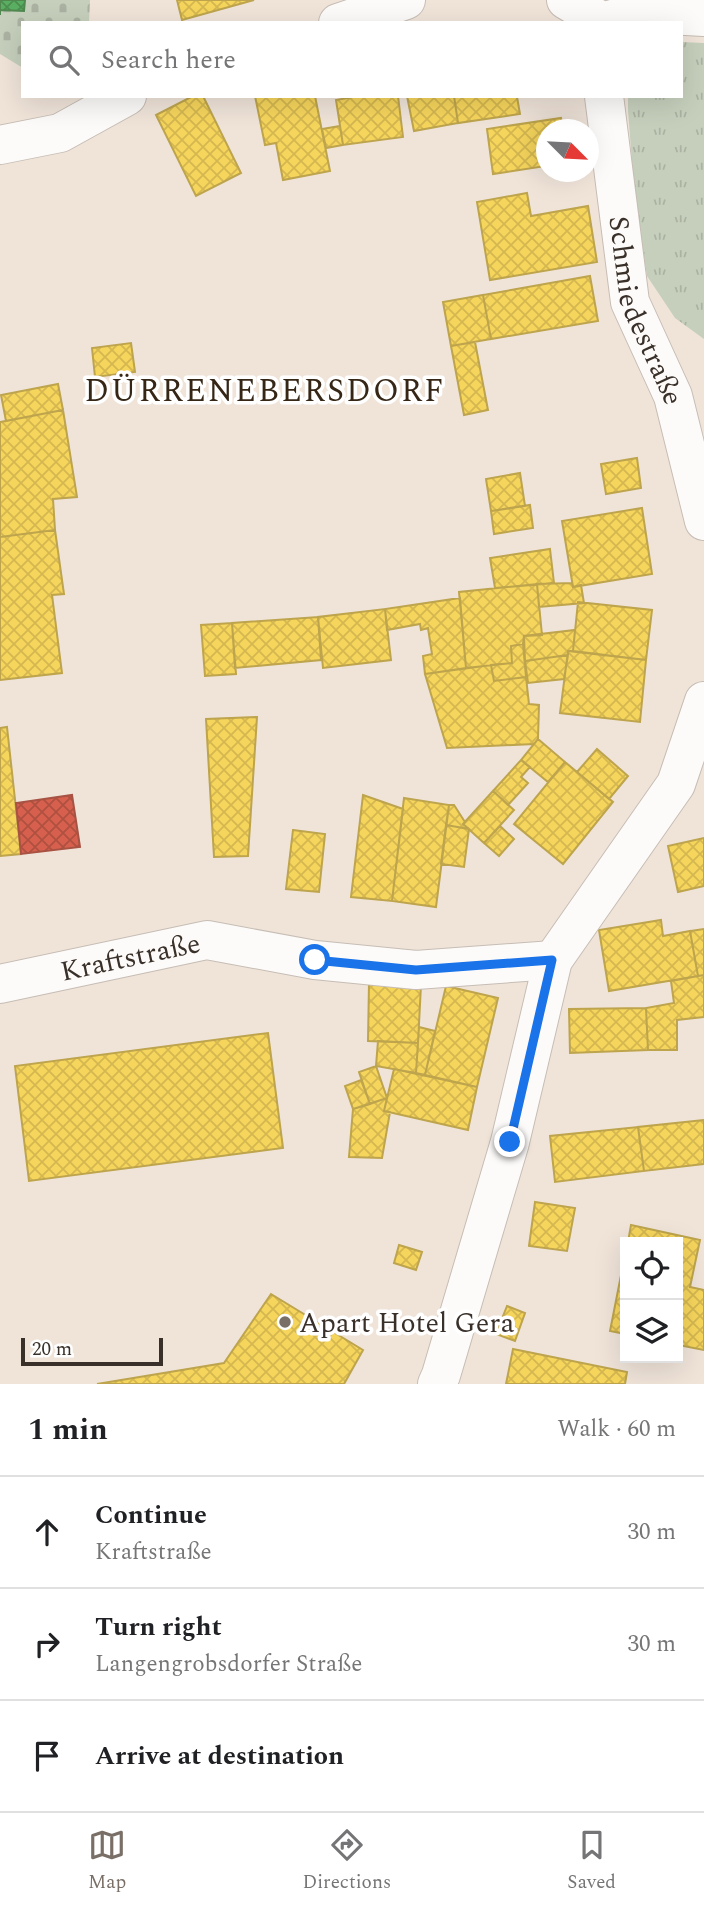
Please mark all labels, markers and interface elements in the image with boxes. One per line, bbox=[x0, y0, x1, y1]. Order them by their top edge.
search box bbox=[21, 21, 683, 98]
text: Search here bbox=[101, 40, 236, 80]
icon: search bbox=[45, 41, 83, 79]
north arrow bbox=[536, 119, 599, 182]
street label: Schmiedestraße bbox=[596, 213, 694, 409]
district label: DÜRRENEBERSDORF bbox=[84, 367, 446, 416]
street label: Kraftstraße bbox=[56, 922, 204, 994]
route start bbox=[299, 944, 330, 975]
route end bbox=[494, 1126, 525, 1157]
map controls bbox=[620, 1237, 683, 1363]
button: locate bbox=[620, 1237, 683, 1300]
button: layers bbox=[620, 1300, 683, 1363]
place label: Apart Hotel Gera bbox=[299, 1302, 515, 1345]
marker: Apart Hotel Gera bbox=[277, 1314, 293, 1330]
scale bar bbox=[21, 1335, 163, 1367]
text: 20 m bbox=[32, 1335, 72, 1364]
text: 1 min bbox=[28, 1407, 108, 1453]
text: Walk · 60 m bbox=[557, 1412, 676, 1447]
text: Continue bbox=[95, 1495, 207, 1535]
icon: ahead bbox=[28, 1513, 66, 1551]
text: 30 m bbox=[627, 1515, 676, 1550]
text: Kraftstraße bbox=[95, 1535, 212, 1570]
text: Turn right bbox=[95, 1607, 222, 1647]
icon: right bbox=[28, 1625, 66, 1663]
text: 30 m bbox=[627, 1627, 676, 1662]
text: Langengrobsdorfer Straße bbox=[95, 1647, 362, 1682]
text: Arrive at destination bbox=[95, 1736, 344, 1776]
icon: arrive bbox=[28, 1737, 66, 1775]
tab: Map bbox=[88, 1826, 126, 1897]
tab: Directions bbox=[302, 1826, 391, 1897]
tab: Saved bbox=[567, 1826, 616, 1897]

